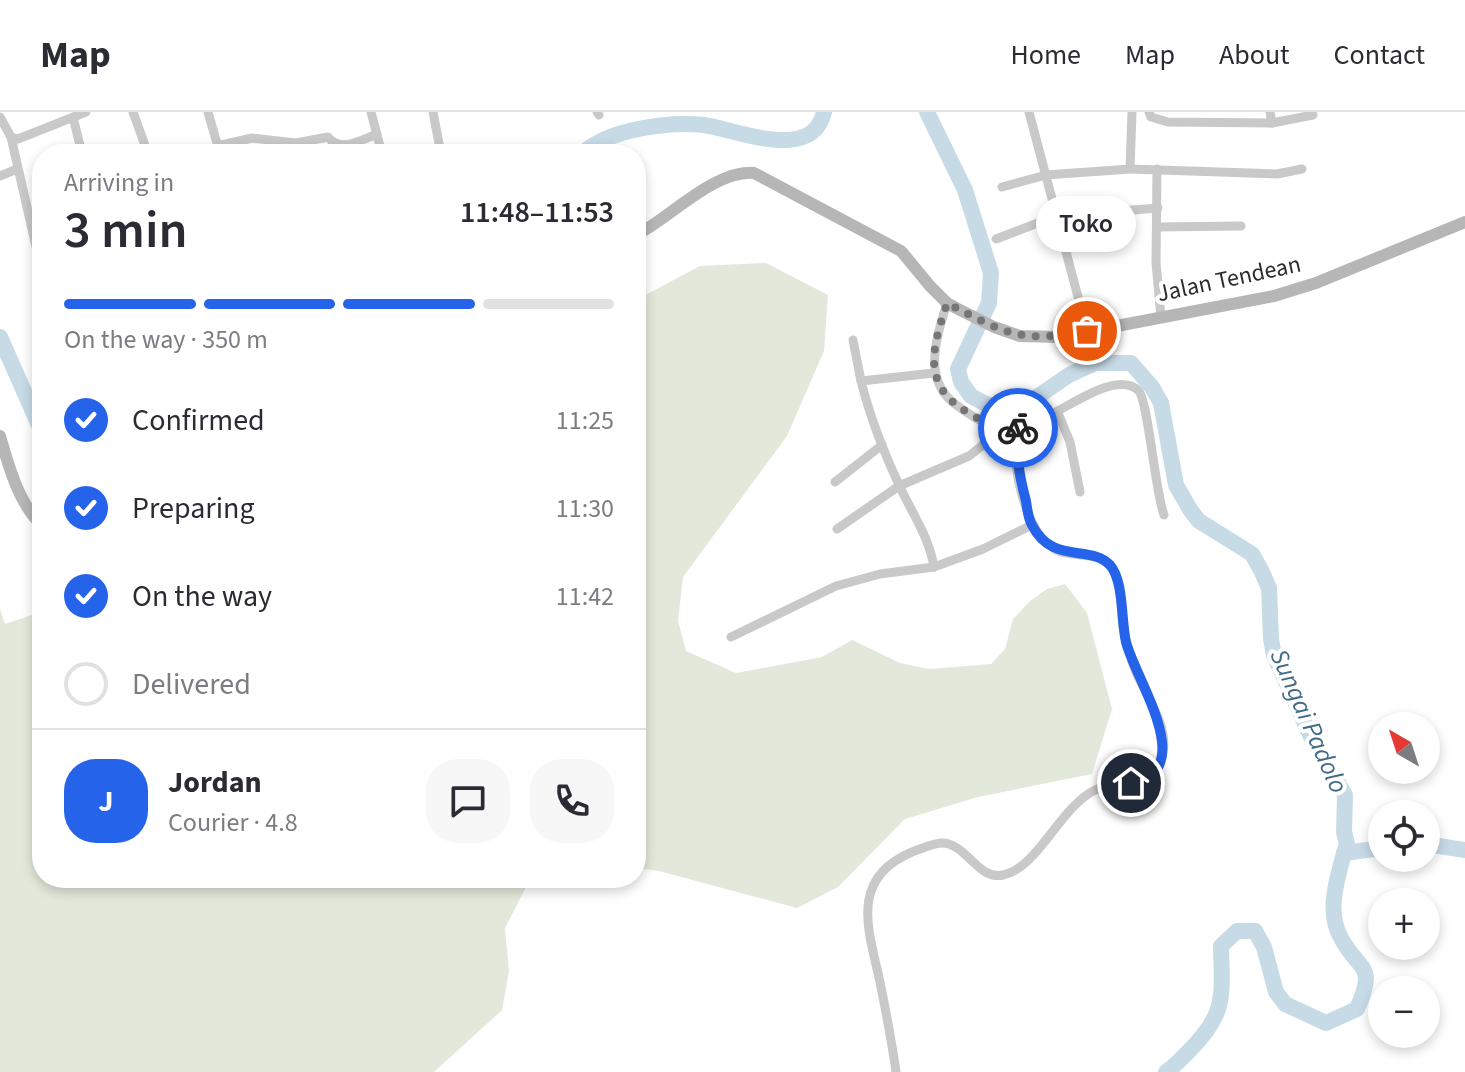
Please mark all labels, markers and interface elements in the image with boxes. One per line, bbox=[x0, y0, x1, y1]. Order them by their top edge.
text: Map bbox=[40, 28, 111, 82]
text: Home bbox=[1010, 35, 1081, 75]
text: Map bbox=[1125, 35, 1175, 75]
text: About bbox=[1219, 35, 1290, 75]
text: Contact bbox=[1334, 35, 1425, 75]
text: Arriving in bbox=[64, 164, 174, 201]
text: 11:48–11:53 bbox=[460, 191, 614, 234]
text: 3 min bbox=[64, 194, 188, 268]
callout: Toko bbox=[1037, 195, 1137, 251]
text: Toko bbox=[1059, 205, 1113, 242]
street label: Jalan Tendean bbox=[1154, 247, 1304, 311]
pin bbox=[1053, 297, 1121, 365]
icon: bag bbox=[1065, 309, 1109, 353]
text: On the way · 350 m bbox=[64, 321, 268, 358]
courier bbox=[978, 388, 1058, 468]
icon: check bbox=[64, 398, 108, 442]
text: Confirmed bbox=[132, 399, 265, 442]
text: 11:25 bbox=[556, 402, 614, 439]
icon: bike bbox=[996, 406, 1040, 450]
icon: check bbox=[64, 486, 108, 530]
text: Preparing bbox=[132, 487, 255, 530]
text: 11:30 bbox=[556, 490, 614, 527]
icon: check bbox=[64, 574, 108, 618]
text: On the way bbox=[132, 575, 272, 618]
text: 11:42 bbox=[556, 578, 614, 615]
water label: Sungai Padolo bbox=[1261, 643, 1357, 799]
text: Delivered bbox=[132, 663, 251, 706]
north arrow bbox=[1368, 712, 1440, 784]
map controls bbox=[1368, 712, 1440, 1048]
pin bbox=[1097, 749, 1165, 817]
button: chat bbox=[426, 759, 510, 843]
button: phone bbox=[530, 759, 614, 843]
text: Jordan bbox=[168, 761, 262, 804]
icon: home bbox=[1109, 761, 1153, 805]
text: J bbox=[98, 780, 114, 823]
button: locate bbox=[1368, 800, 1440, 872]
text: Courier · 4.8 bbox=[168, 804, 298, 841]
button: + bbox=[1368, 888, 1440, 960]
button: − bbox=[1368, 976, 1440, 1048]

